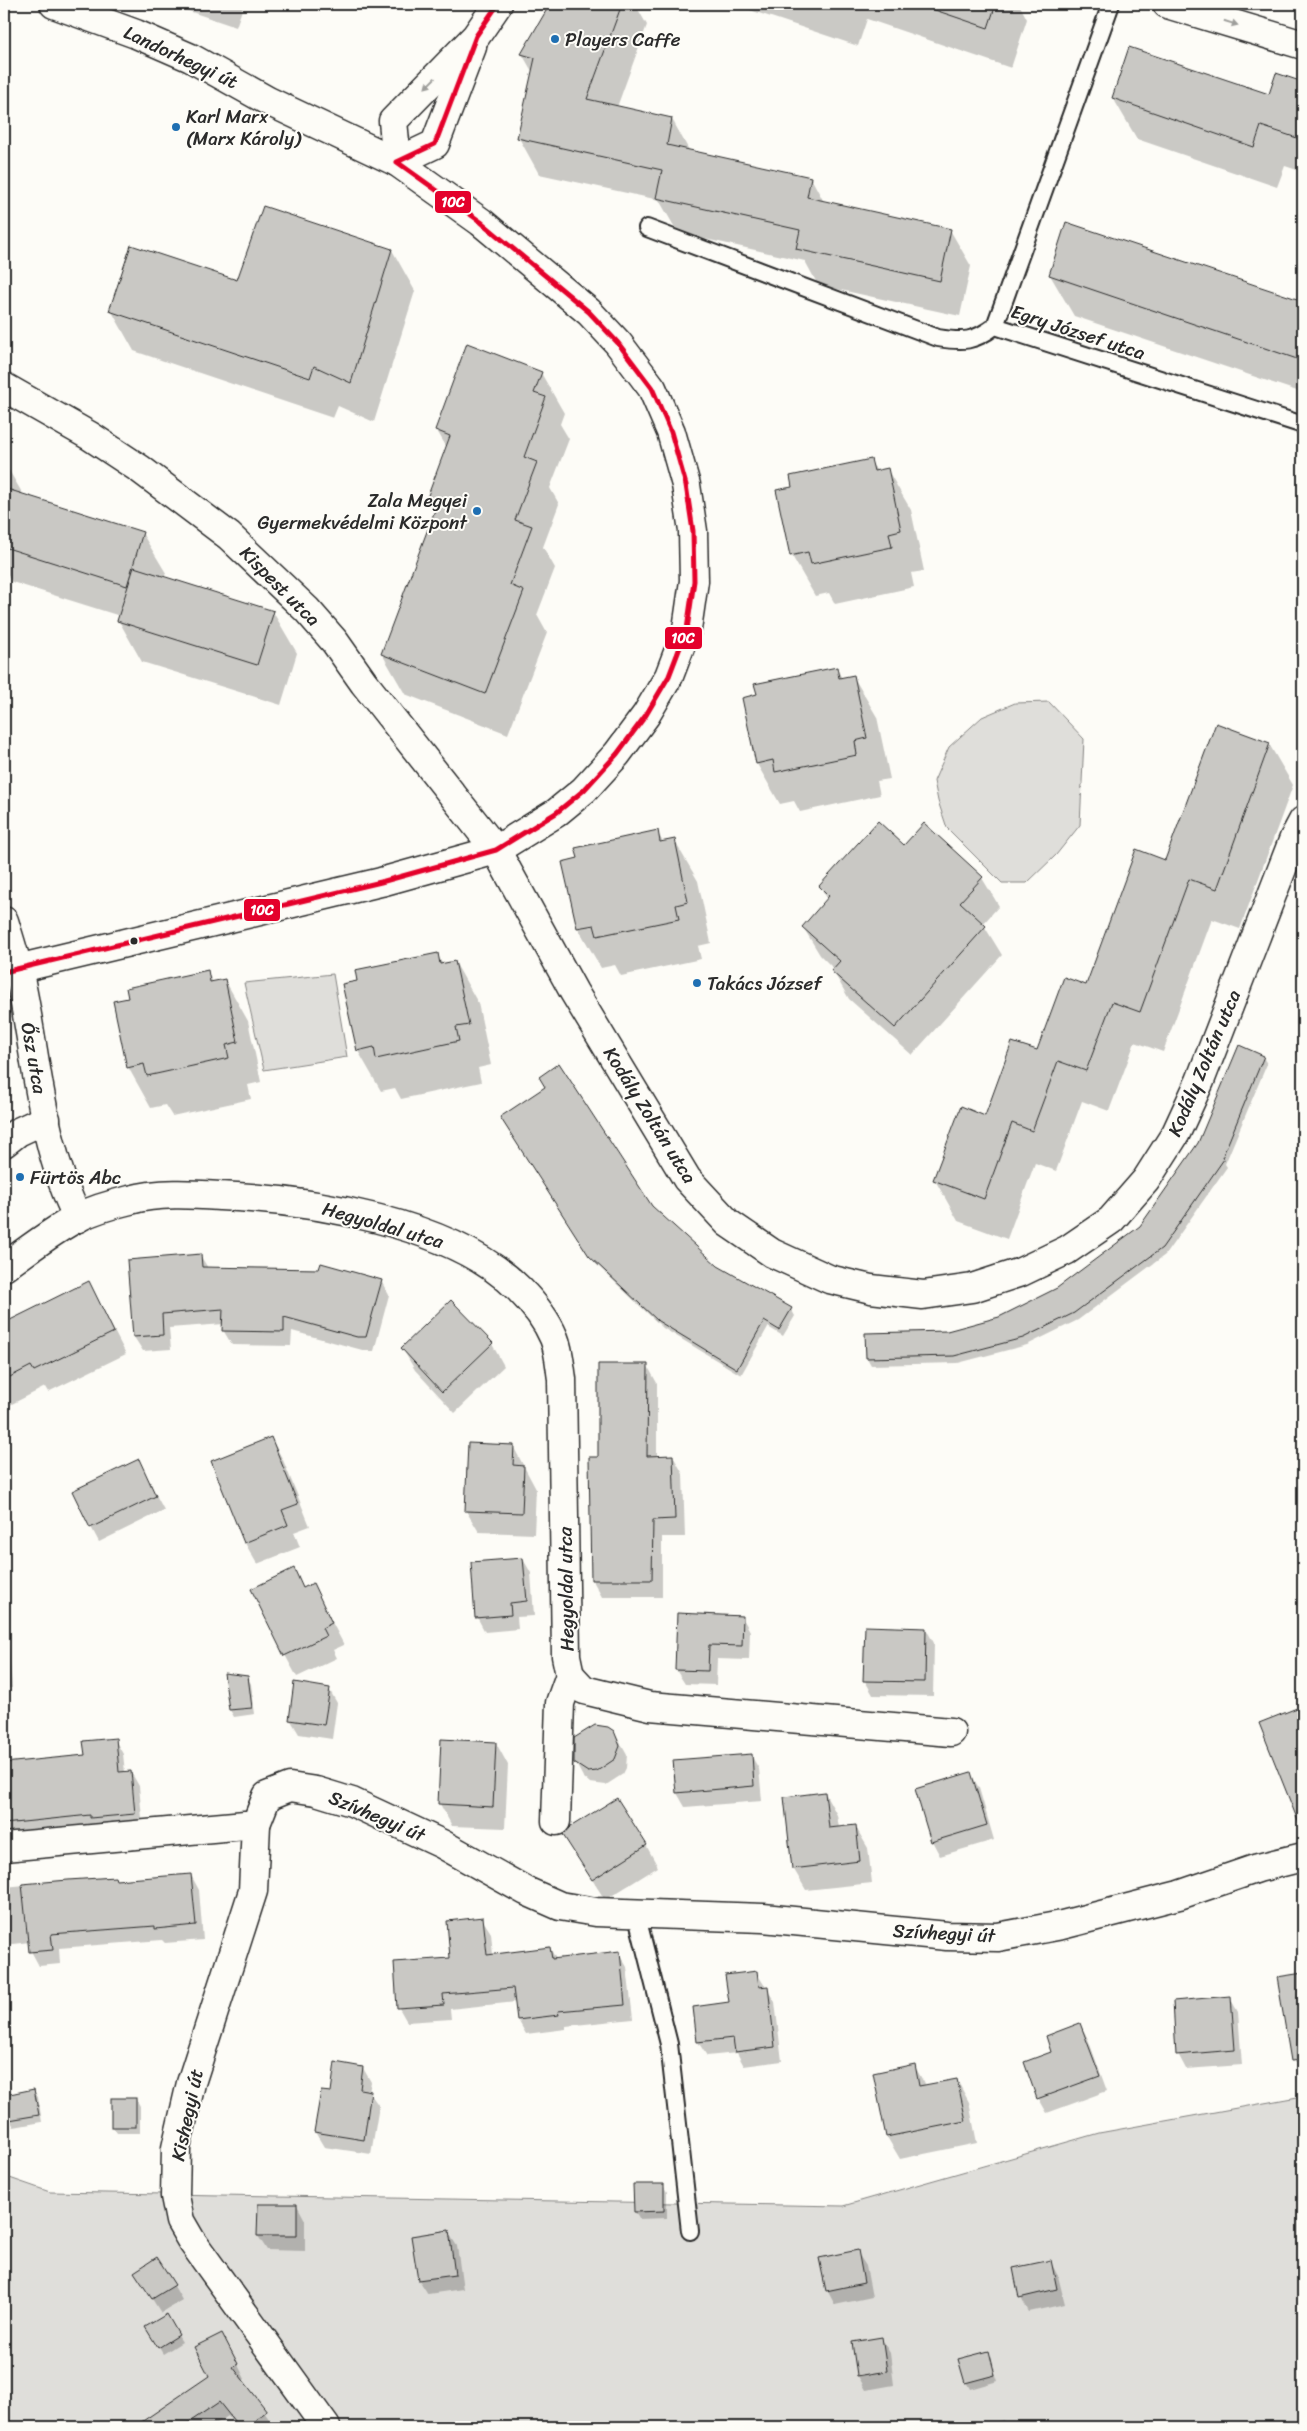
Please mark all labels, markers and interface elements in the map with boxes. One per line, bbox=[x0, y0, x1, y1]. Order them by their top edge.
street label: Landorhegyi út bbox=[118, 16, 244, 98]
one-way arrow bbox=[1223, 19, 1238, 27]
place label: Players Caffe bbox=[565, 23, 681, 56]
marker: Players Caffe bbox=[549, 33, 561, 45]
one-way arrow bbox=[424, 77, 436, 89]
place label: Karl Marx (Marx Károly) bbox=[186, 100, 302, 155]
marker: Karl Marx (Marx Károly) bbox=[170, 121, 182, 133]
line badge: 10C bbox=[434, 190, 472, 214]
text: 10C bbox=[441, 190, 465, 215]
street label: Egry József utca bbox=[1007, 295, 1150, 369]
place label: Zala Megyei Gyermekvédelmi Központ bbox=[258, 484, 468, 539]
marker: Zala Megyei Gyermekvédelmi Központ bbox=[471, 505, 483, 517]
street label: Kispest utca bbox=[232, 538, 329, 635]
line badge: 10C bbox=[664, 626, 703, 650]
text: 10C bbox=[671, 626, 695, 651]
line badge: 10C bbox=[243, 898, 281, 922]
text: 10C bbox=[250, 898, 274, 923]
unlabelled marker bbox=[129, 936, 139, 946]
place label: Takács József bbox=[707, 967, 823, 1000]
marker: Takács József bbox=[691, 977, 703, 989]
street label: Kodály Zoltán utca bbox=[1158, 984, 1250, 1142]
street label: Ősz utca bbox=[12, 1020, 57, 1097]
street label: Kodály Zoltán utca bbox=[594, 1040, 706, 1191]
place label: Fürtös Abc bbox=[30, 1161, 121, 1194]
marker: Fürtös Abc bbox=[14, 1171, 26, 1183]
street label: Hegyoldal utca bbox=[319, 1192, 448, 1258]
street label: Hegyoldal utca bbox=[548, 1526, 584, 1652]
street label: Szívhegyi út bbox=[323, 1781, 432, 1852]
street label: Szívhegyi út bbox=[892, 1914, 997, 1952]
street label: Kishegyi út bbox=[161, 2066, 213, 2164]

